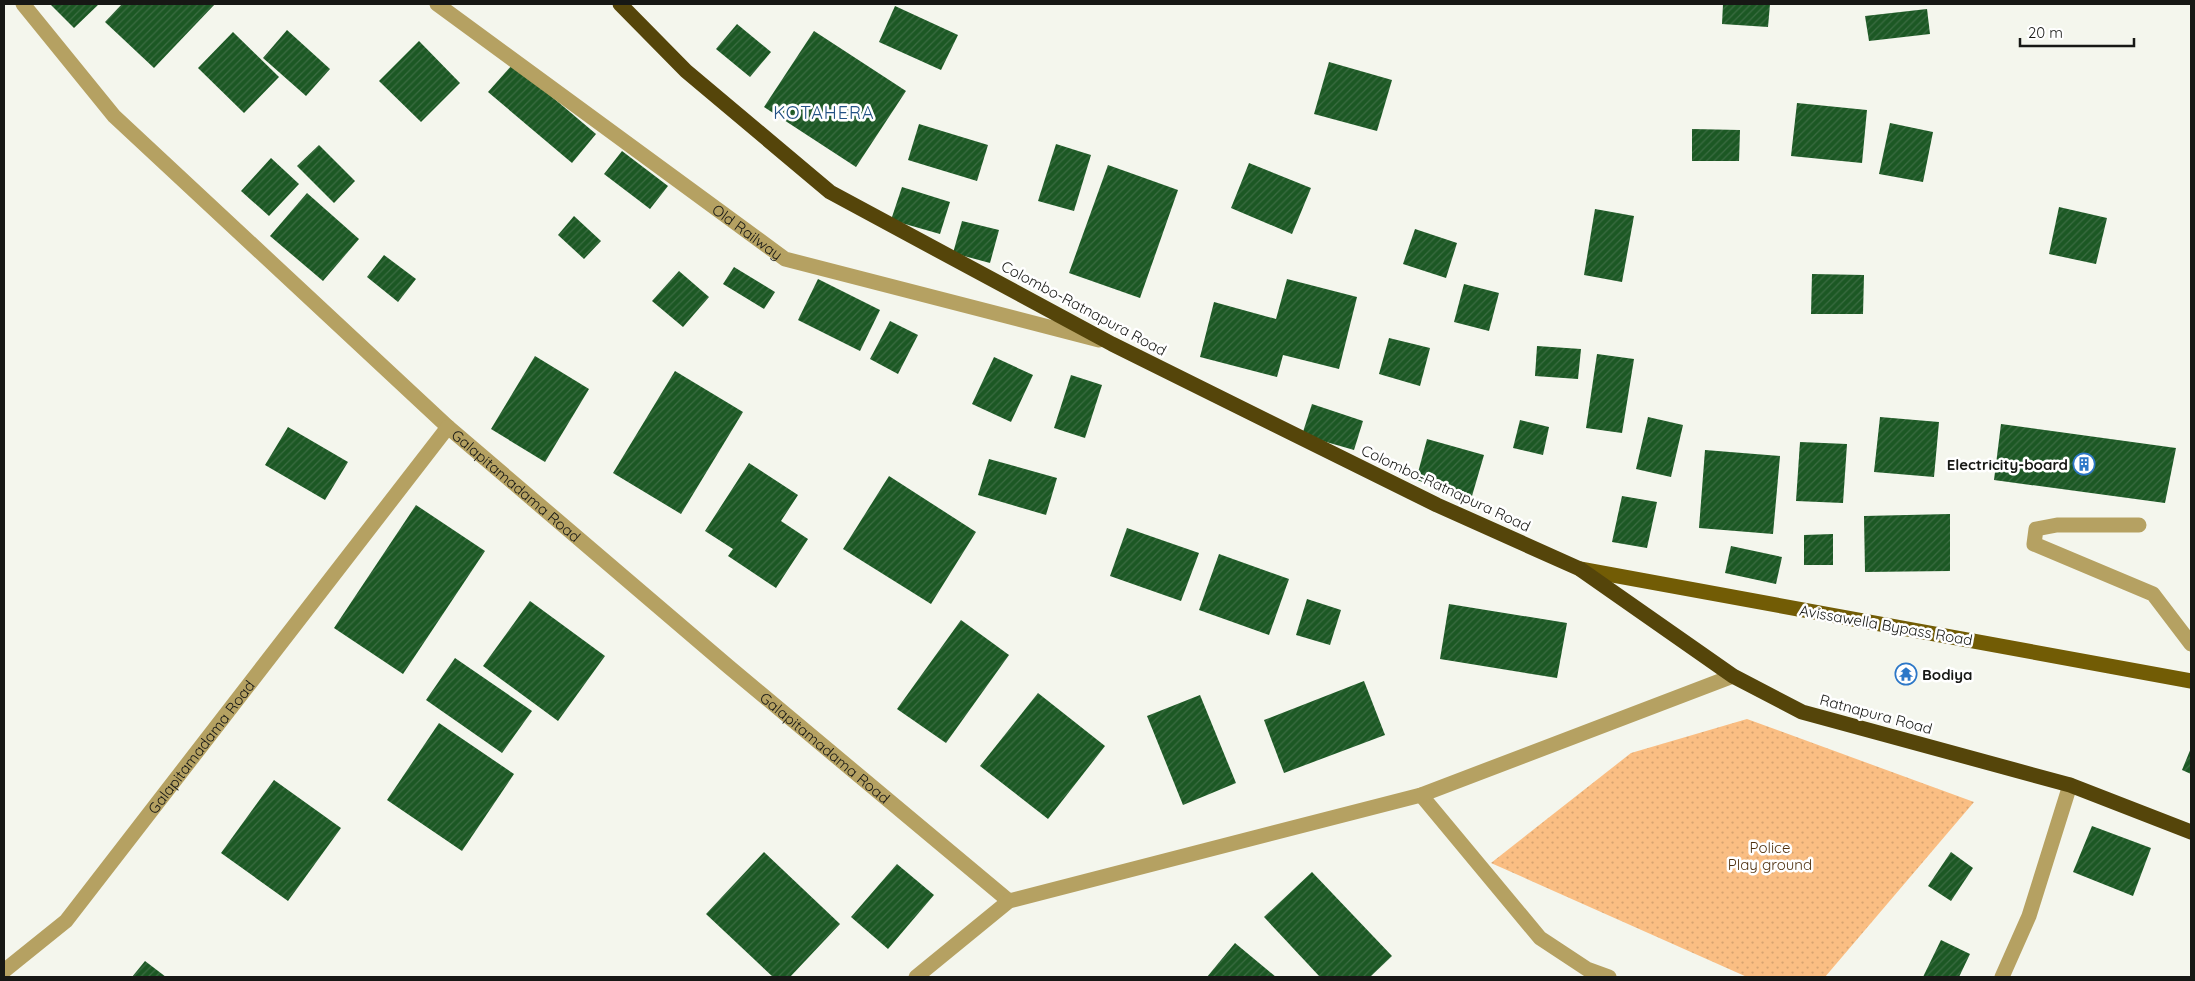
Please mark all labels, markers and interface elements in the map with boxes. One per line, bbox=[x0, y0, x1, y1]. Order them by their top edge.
scale bar bbox=[2020, 15, 2134, 47]
text: 20 m bbox=[2028, 23, 2063, 42]
district label: KOTAHERA bbox=[773, 101, 875, 124]
street label: Old Railway bbox=[709, 199, 787, 264]
street label: Colombo-Ratnapura Road bbox=[998, 256, 1170, 360]
street label: Galapitamadama Road bbox=[448, 425, 585, 546]
street label: Colombo-Ratnapura Road bbox=[1358, 440, 1534, 536]
building icon: Electricity-board bbox=[2072, 452, 2096, 476]
place label: Electricity-board bbox=[1947, 455, 2068, 474]
street label: Avissawella Bypass Road bbox=[1798, 600, 1974, 650]
temple icon: Bodiya bbox=[1894, 662, 1918, 686]
place label: Bodiya bbox=[1922, 665, 1972, 684]
street label: Galapitamadama Road bbox=[143, 676, 258, 817]
street label: Galapitamadama Road bbox=[756, 688, 894, 807]
street label: Ratnapura Road bbox=[1818, 690, 1934, 738]
park label: Police Play ground bbox=[1728, 838, 1812, 874]

